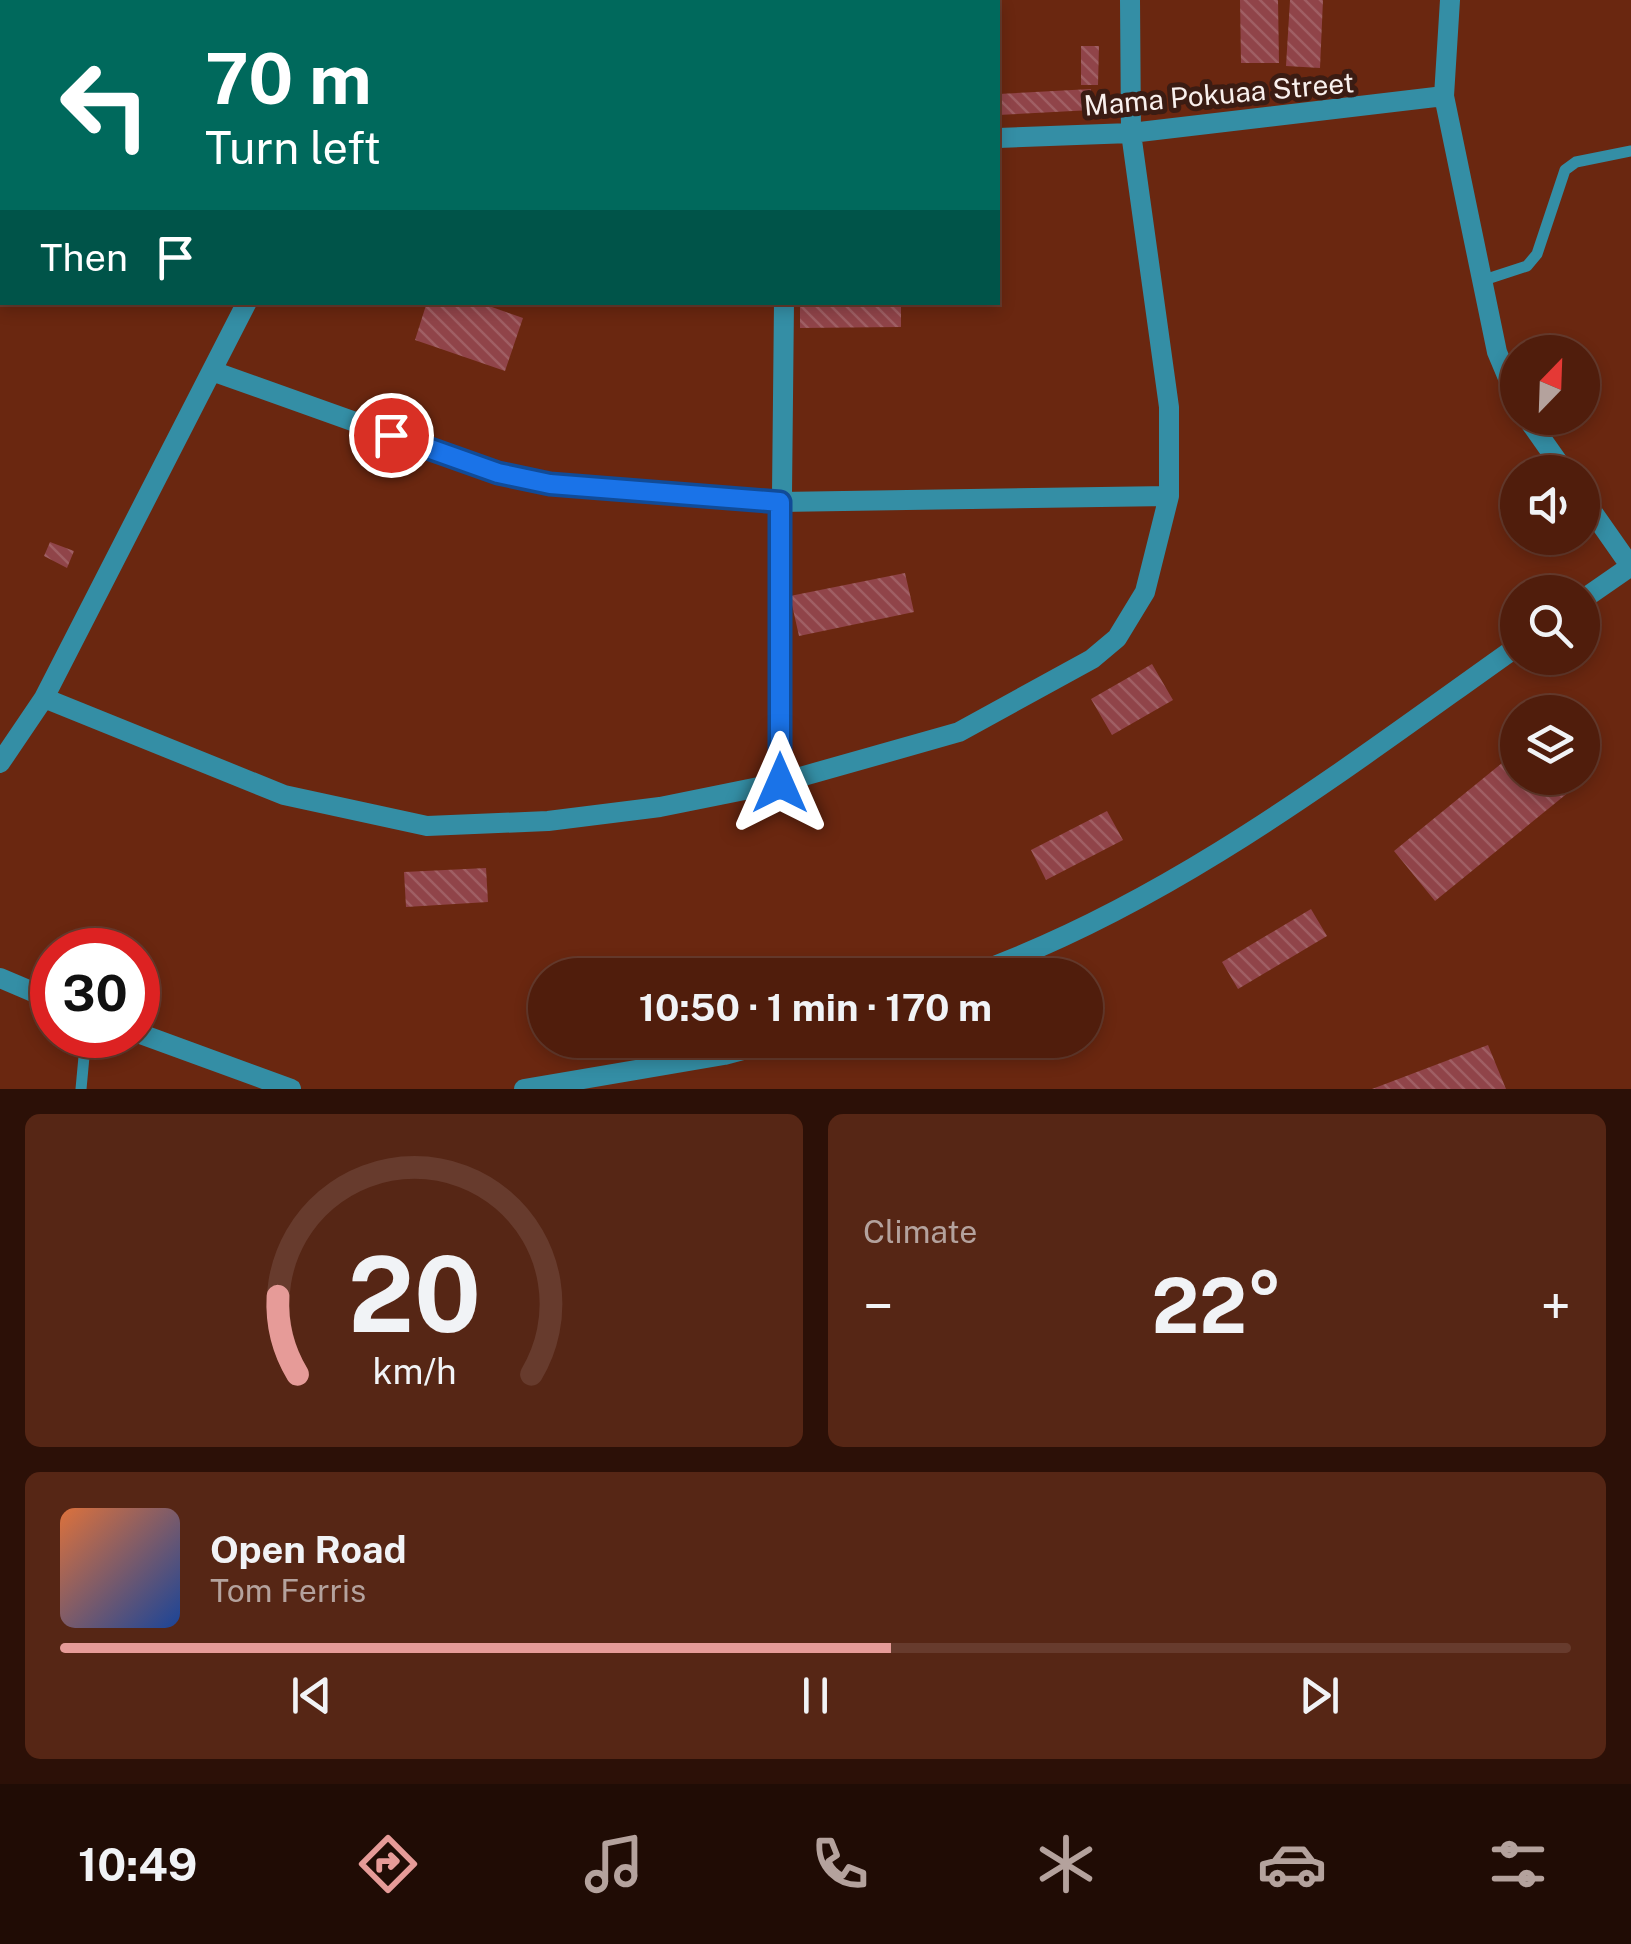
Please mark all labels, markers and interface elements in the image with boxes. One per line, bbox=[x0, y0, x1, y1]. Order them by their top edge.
text: 70 m bbox=[205, 37, 372, 120]
icon: left bbox=[40, 40, 170, 170]
street label: Mama Pokuaa Street bbox=[1082, 65, 1355, 122]
text: Turn left bbox=[205, 121, 381, 174]
icon: arrive bbox=[148, 230, 203, 285]
text: Then bbox=[40, 235, 128, 280]
north arrow bbox=[1500, 335, 1600, 435]
map controls bbox=[1500, 335, 1600, 795]
pin bbox=[349, 393, 434, 478]
icon: arrive bbox=[364, 408, 419, 463]
button: sound bbox=[1500, 455, 1600, 555]
button: search bbox=[1500, 575, 1600, 675]
button: layers bbox=[1500, 695, 1600, 795]
position arrow bbox=[728, 731, 832, 835]
speed limit sign: 30 bbox=[30, 928, 160, 1058]
text: 10:50 · 1 min · 170 m bbox=[639, 985, 992, 1030]
text: Climate bbox=[863, 1213, 977, 1250]
text: 20 bbox=[347, 1233, 481, 1355]
text: 22° bbox=[1152, 1262, 1282, 1350]
text: − bbox=[863, 1274, 894, 1338]
text: + bbox=[1541, 1274, 1571, 1338]
text: km/h bbox=[372, 1350, 456, 1392]
text: Open Road bbox=[210, 1527, 407, 1572]
text: Tom Ferris bbox=[210, 1572, 366, 1609]
icon: previous bbox=[284, 1668, 339, 1723]
icon: pause bbox=[788, 1668, 843, 1723]
icon: next bbox=[1292, 1668, 1347, 1723]
icon: directions bbox=[353, 1829, 423, 1899]
icon: music bbox=[579, 1829, 649, 1899]
icon: phone bbox=[805, 1829, 875, 1899]
icon: climate bbox=[1031, 1829, 1101, 1899]
icon: car bbox=[1257, 1829, 1327, 1899]
icon: filters bbox=[1483, 1829, 1553, 1899]
text: 10:49 bbox=[78, 1838, 197, 1891]

